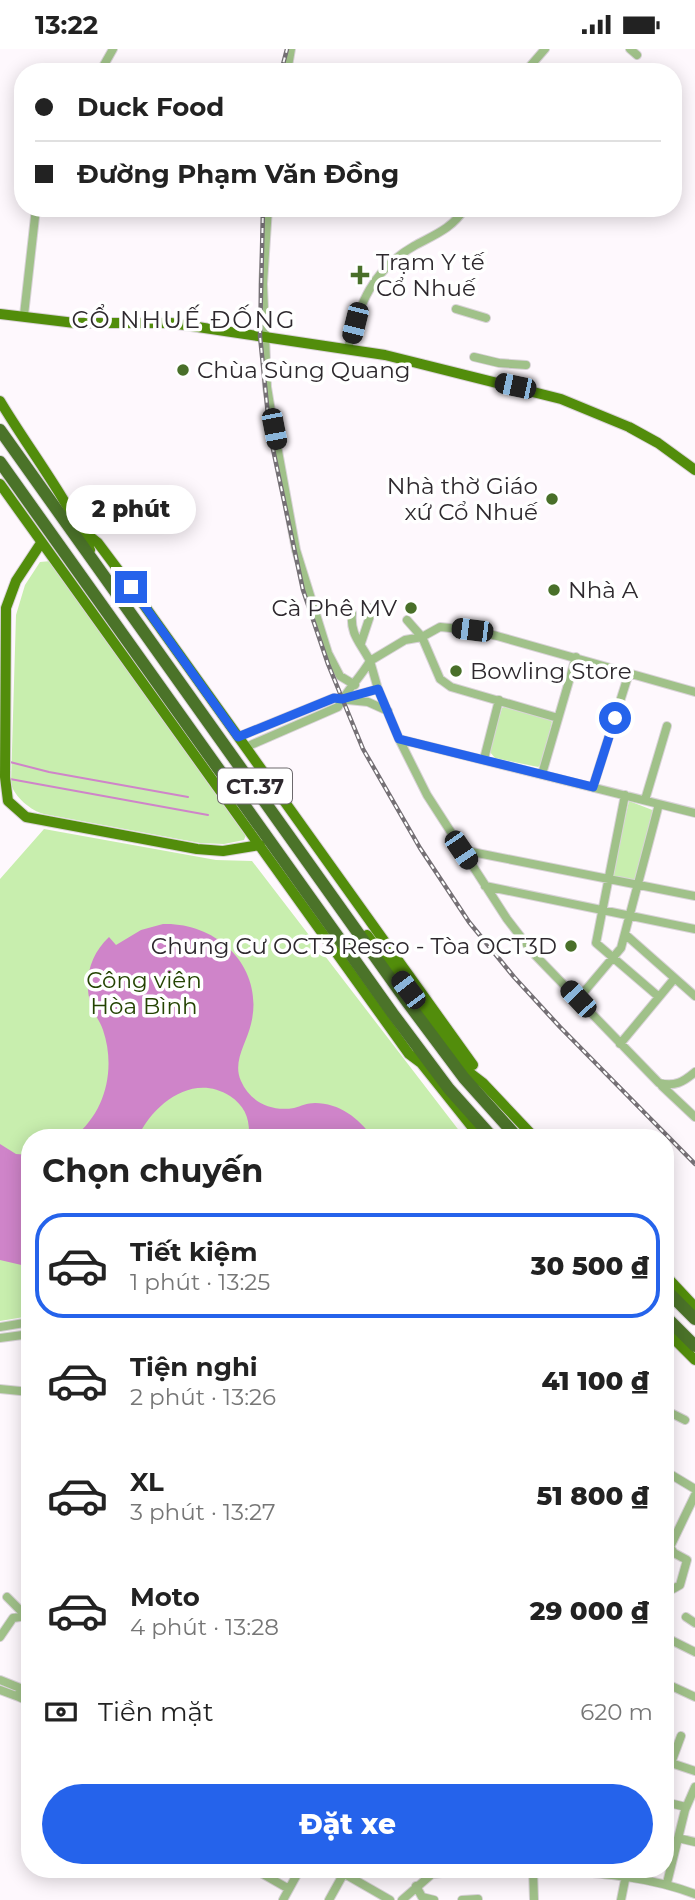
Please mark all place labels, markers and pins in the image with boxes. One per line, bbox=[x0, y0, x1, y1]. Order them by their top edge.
place label: Trạm Y tế Cổ Nhuế bbox=[376, 248, 485, 302]
marker: Trạm Y tế Cổ Nhuế bbox=[350, 265, 370, 285]
place label: Chùa Sùng Quang bbox=[197, 356, 410, 384]
marker: Chùa Sùng Quang bbox=[175, 362, 191, 378]
place label: Nhà thờ Giáo xứ Cổ Nhuế bbox=[387, 472, 538, 526]
marker: Nhà thờ Giáo xứ Cổ Nhuế bbox=[544, 491, 560, 507]
place label: Nhà A bbox=[568, 576, 639, 604]
marker: Nhà A bbox=[546, 582, 562, 598]
place label: Cà Phê MV bbox=[272, 594, 398, 622]
marker: Cà Phê MV bbox=[403, 600, 419, 616]
place label: Bowling Store bbox=[470, 657, 632, 685]
marker: Bowling Store bbox=[448, 663, 464, 679]
place label: Chung Cư OCT3 Resco - Tòa OCT3D bbox=[151, 932, 557, 960]
marker: Chung Cư OCT3 Resco - Tòa OCT3D bbox=[563, 938, 579, 954]

